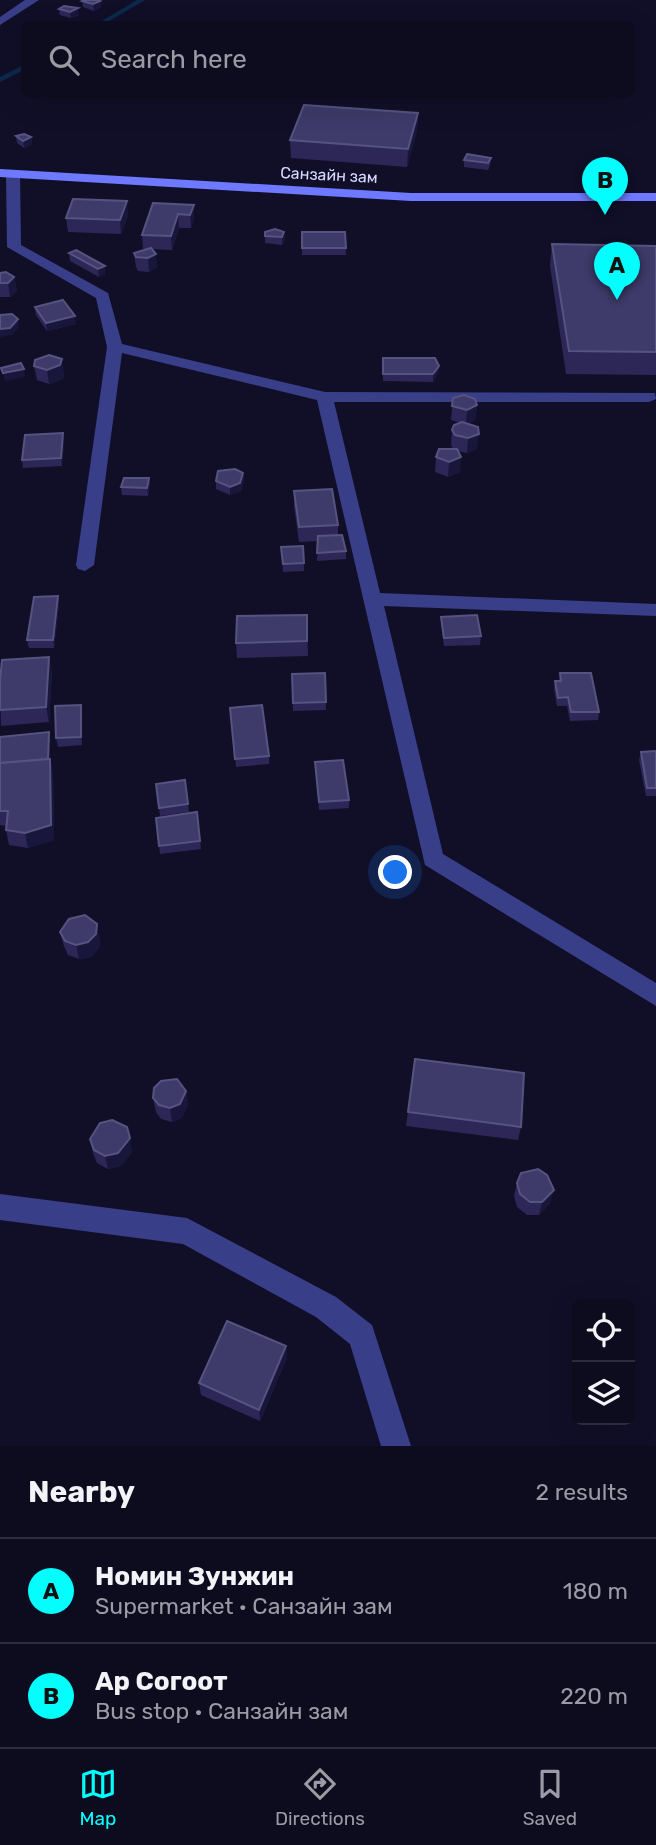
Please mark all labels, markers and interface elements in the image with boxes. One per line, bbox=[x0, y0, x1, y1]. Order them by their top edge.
search box bbox=[21, 21, 635, 98]
icon: search bbox=[45, 41, 83, 79]
text: Search here bbox=[101, 44, 247, 75]
pin: B bbox=[582, 157, 628, 215]
street label: Санзайн зам bbox=[280, 163, 378, 187]
pin: A bbox=[594, 242, 640, 300]
your location bbox=[378, 855, 412, 889]
map controls bbox=[572, 1299, 635, 1425]
button: locate bbox=[572, 1299, 635, 1362]
button: layers bbox=[572, 1362, 635, 1425]
text: Nearby bbox=[28, 1474, 135, 1510]
text: 2 results bbox=[536, 1478, 628, 1506]
text: Номин Зунжин bbox=[95, 1561, 294, 1592]
text: A bbox=[43, 1577, 59, 1605]
text: 180 m bbox=[563, 1577, 628, 1605]
text: Supermarket · Санзайн зам bbox=[95, 1592, 393, 1620]
text: Ар Согоот bbox=[95, 1666, 227, 1697]
text: B bbox=[43, 1682, 59, 1710]
text: 220 m bbox=[560, 1682, 628, 1710]
text: Bus stop · Санзайн зам bbox=[95, 1697, 348, 1725]
tab: Map bbox=[79, 1765, 117, 1830]
tab: Directions bbox=[275, 1765, 365, 1830]
tab: Saved bbox=[523, 1765, 577, 1830]

